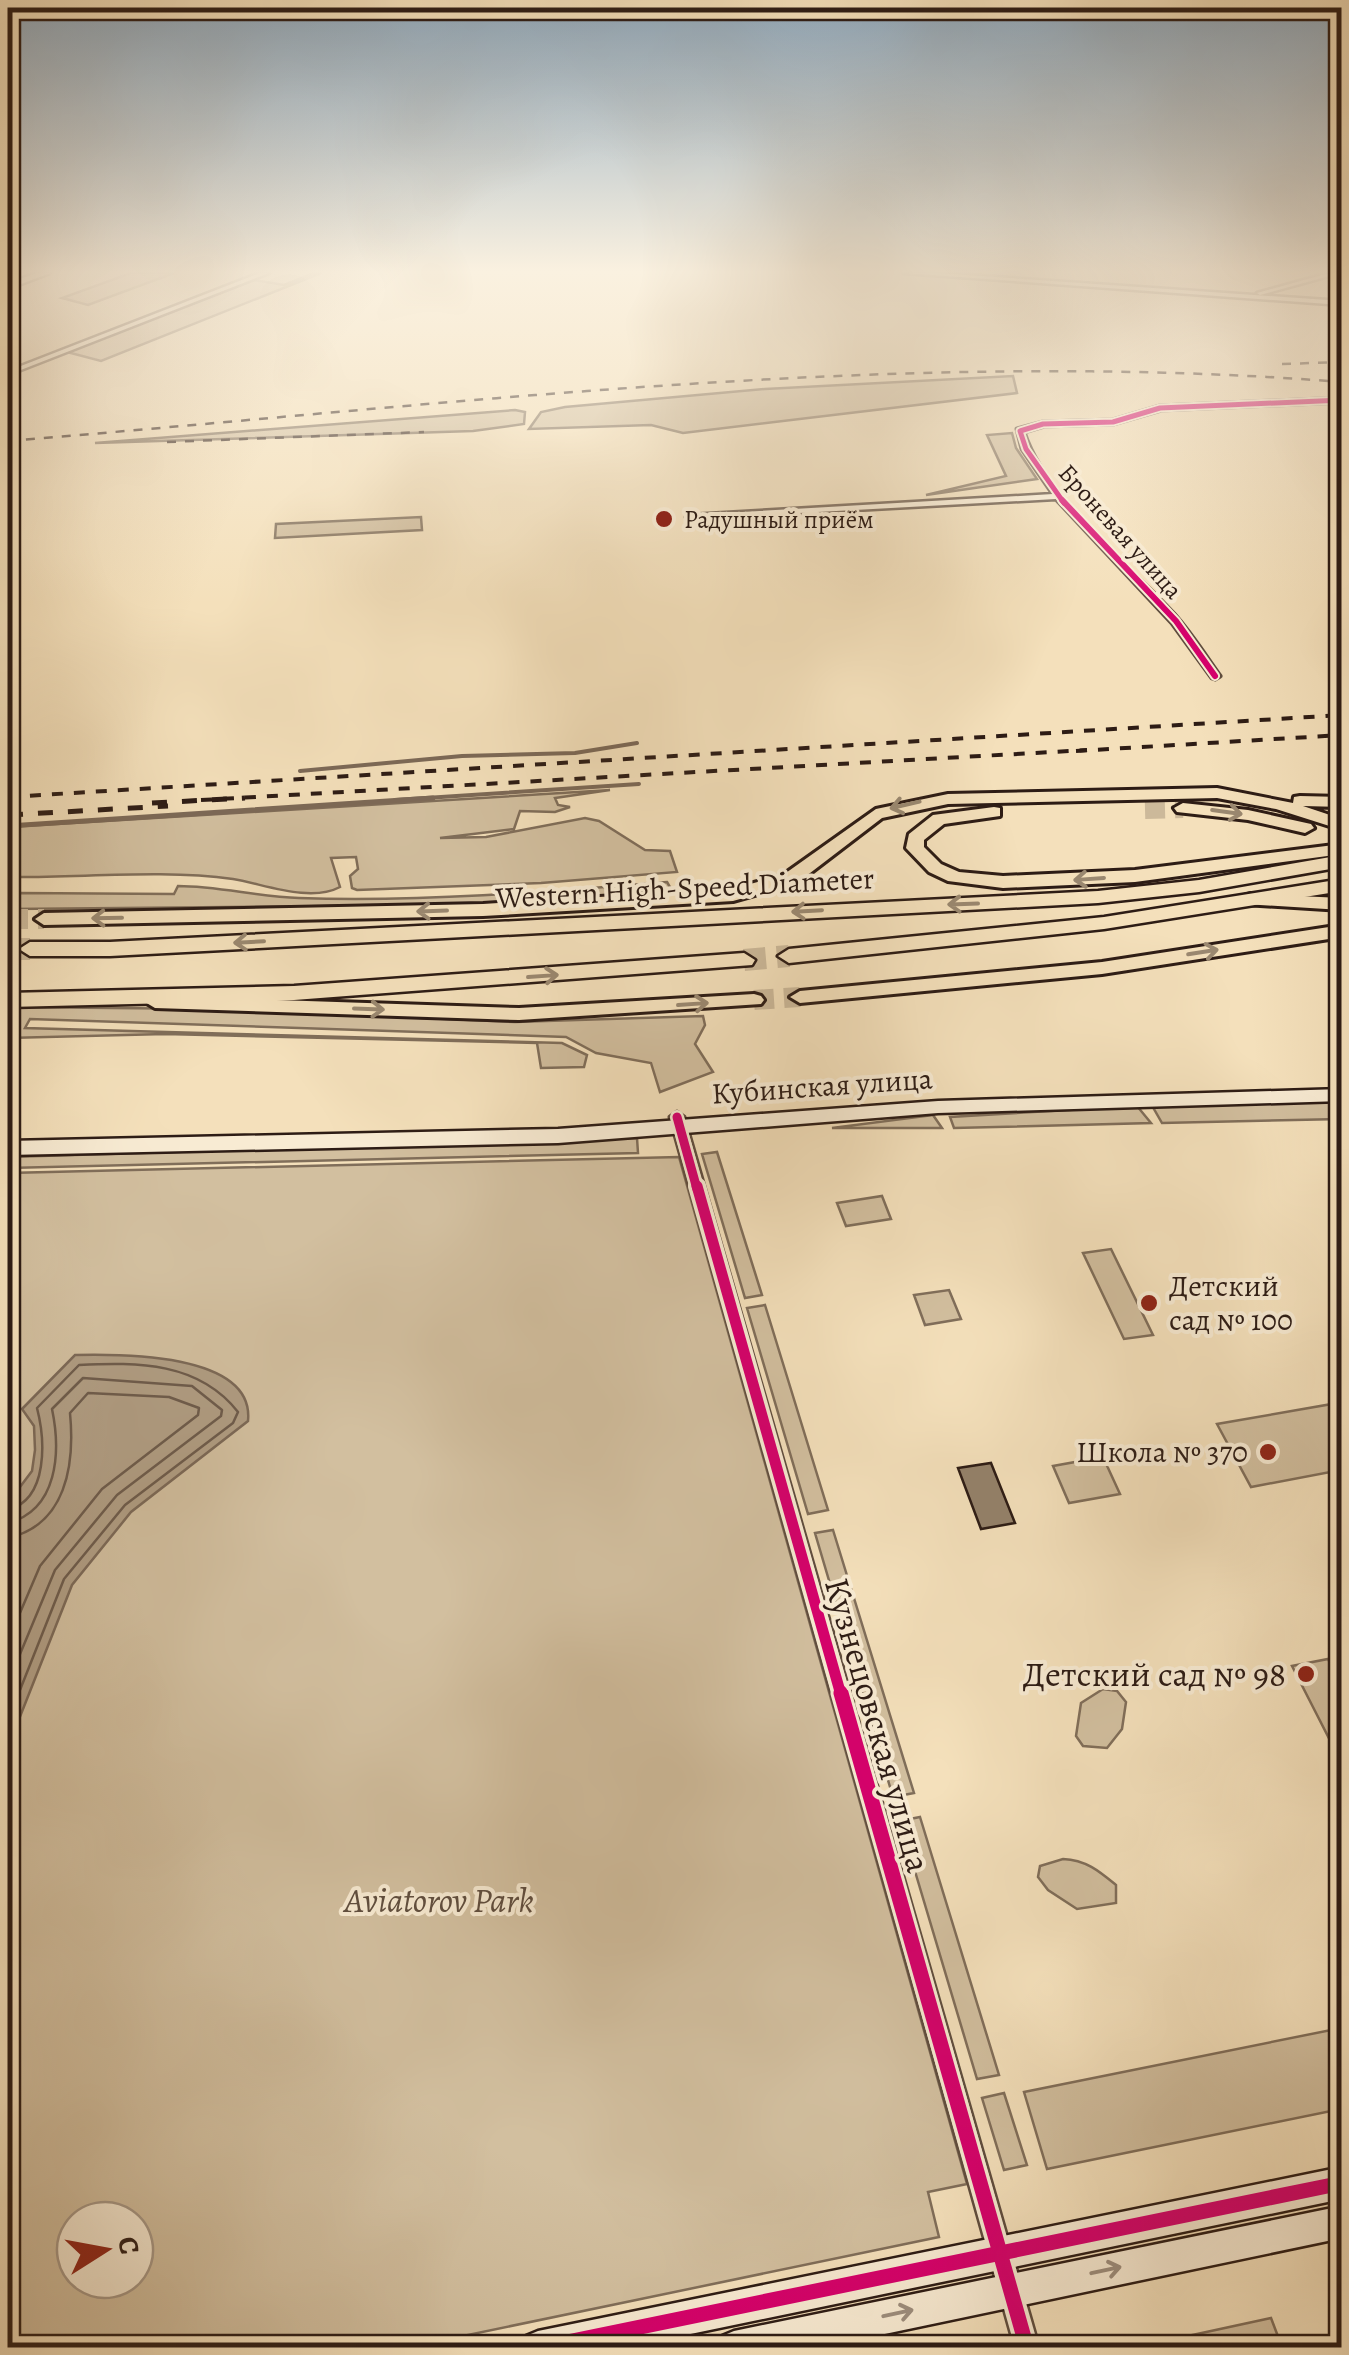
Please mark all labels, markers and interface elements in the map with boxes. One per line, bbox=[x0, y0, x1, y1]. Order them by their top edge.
street label: Броневая улица bbox=[1050, 457, 1190, 607]
place label: Радушный приём bbox=[684, 503, 874, 537]
marker: Радушный приём bbox=[653, 508, 675, 530]
one-way arrow bbox=[890, 797, 922, 815]
one-way arrow bbox=[1210, 803, 1242, 822]
street label: Western High-Speed Diameter bbox=[494, 858, 875, 918]
one-way arrow bbox=[1073, 870, 1105, 889]
one-way arrow bbox=[947, 895, 979, 914]
one-way arrow bbox=[416, 902, 448, 921]
one-way arrow bbox=[791, 902, 823, 921]
one-way arrow bbox=[91, 908, 124, 928]
one-way arrow bbox=[233, 933, 265, 952]
one-way arrow bbox=[1186, 942, 1218, 961]
one-way arrow bbox=[527, 966, 559, 985]
one-way arrow bbox=[677, 995, 709, 1014]
one-way arrow bbox=[352, 999, 384, 1018]
street label: Кубинская улица bbox=[710, 1058, 934, 1114]
place label: Детский сад № 100 bbox=[1169, 1266, 1293, 1340]
marker: Детский сад № 100 bbox=[1138, 1292, 1160, 1314]
place label: Школа № 370 bbox=[1076, 1432, 1248, 1472]
marker: Школа № 370 bbox=[1257, 1441, 1279, 1463]
street label: Кузнецовская улица bbox=[813, 1572, 943, 1878]
place label: Детский сад № 98 bbox=[1023, 1650, 1286, 1698]
marker: Детский сад № 98 bbox=[1295, 1663, 1317, 1685]
park label: Aviatorov Park bbox=[342, 1876, 534, 1924]
north arrow bbox=[55, 2200, 155, 2300]
text: С bbox=[108, 2233, 149, 2258]
one-way arrow bbox=[1089, 2260, 1121, 2279]
one-way arrow bbox=[881, 2303, 913, 2322]

